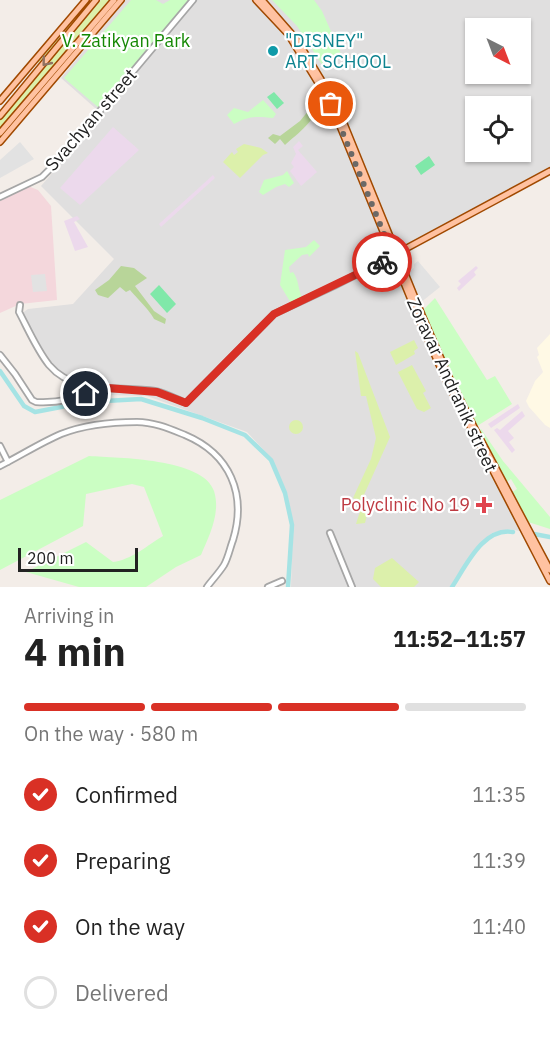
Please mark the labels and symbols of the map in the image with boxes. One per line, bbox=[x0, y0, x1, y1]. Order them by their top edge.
north arrow bbox=[465, 18, 531, 84]
park label: V. Zatikyan Park bbox=[62, 29, 191, 52]
place label: "DISNEY" ART SCHOOL bbox=[285, 29, 391, 73]
marker: "DISNEY" ART SCHOOL bbox=[266, 44, 280, 58]
one-way arrow bbox=[42, 55, 53, 66]
street label: Svachyan street bbox=[40, 64, 141, 176]
pin bbox=[305, 78, 356, 129]
courier bbox=[352, 232, 412, 292]
street label: Zoravar Andranik street bbox=[402, 294, 503, 476]
pin bbox=[60, 368, 111, 419]
place label: Polyclinic No 19 bbox=[341, 493, 470, 516]
marker: Polyclinic No 19 bbox=[475, 496, 493, 514]
scale bar bbox=[18, 545, 138, 572]

